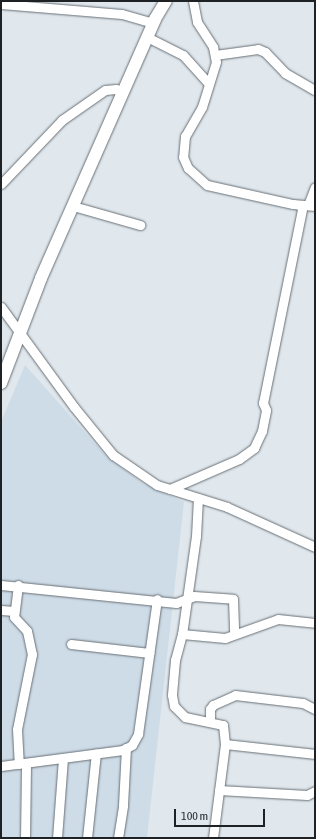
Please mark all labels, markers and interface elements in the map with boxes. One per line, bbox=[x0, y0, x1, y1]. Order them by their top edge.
scale bar bbox=[176, 801, 267, 827]
text: 100 m bbox=[181, 809, 208, 823]

